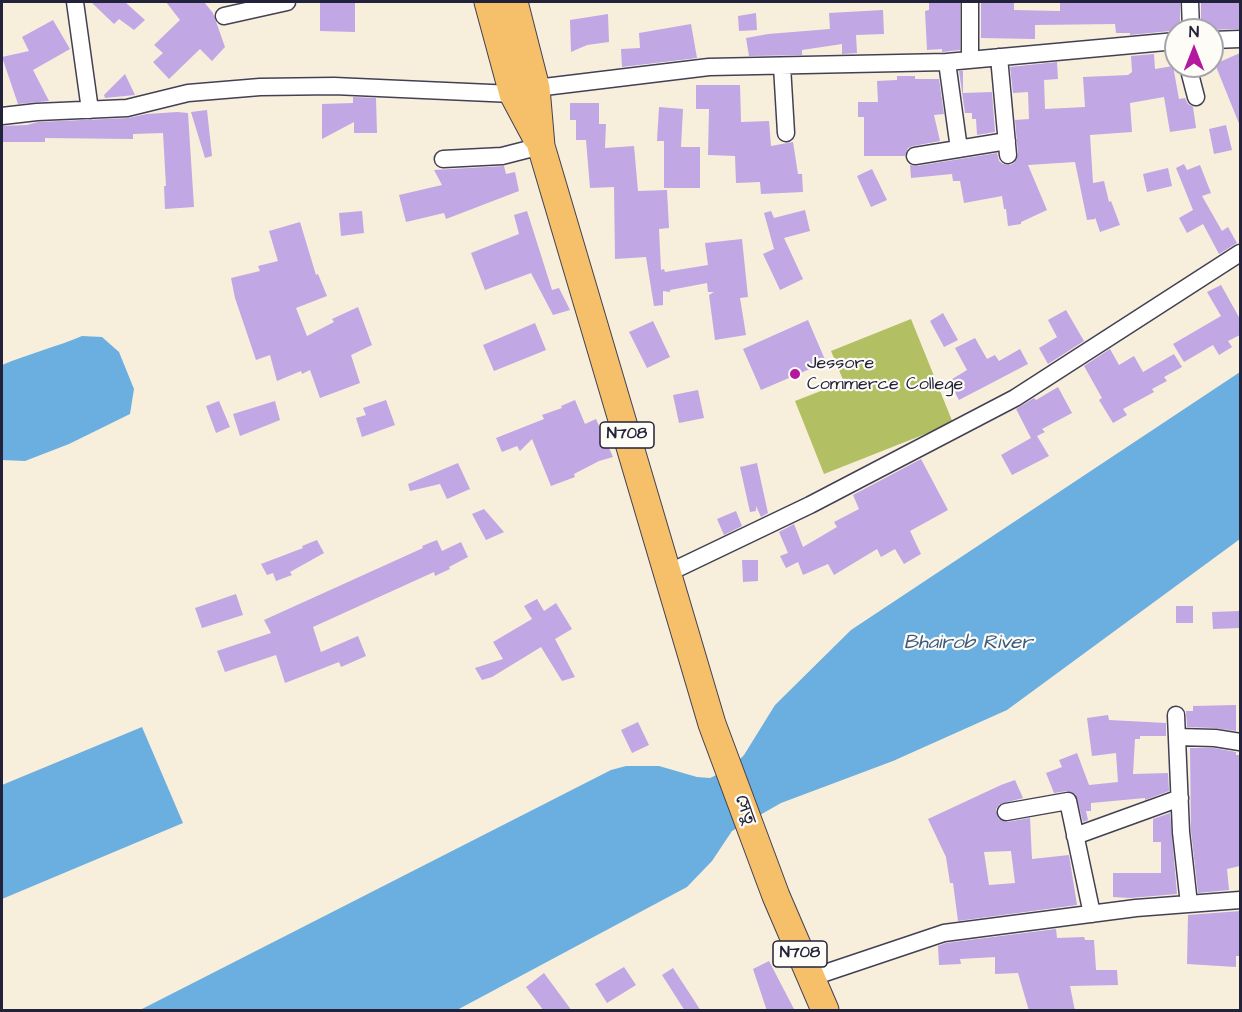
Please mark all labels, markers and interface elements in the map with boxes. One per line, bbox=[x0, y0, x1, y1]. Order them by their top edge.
north arrow bbox=[1164, 18, 1224, 78]
text: N bbox=[1189, 21, 1199, 43]
place label: Jessore Commerce College bbox=[807, 353, 963, 395]
marker: Jessore Commerce College bbox=[788, 367, 802, 381]
road number: N708 bbox=[600, 422, 654, 448]
water label: Bhairob River bbox=[904, 632, 1032, 656]
street label: সেতু bbox=[729, 792, 759, 828]
road number: N708 bbox=[773, 941, 827, 967]

